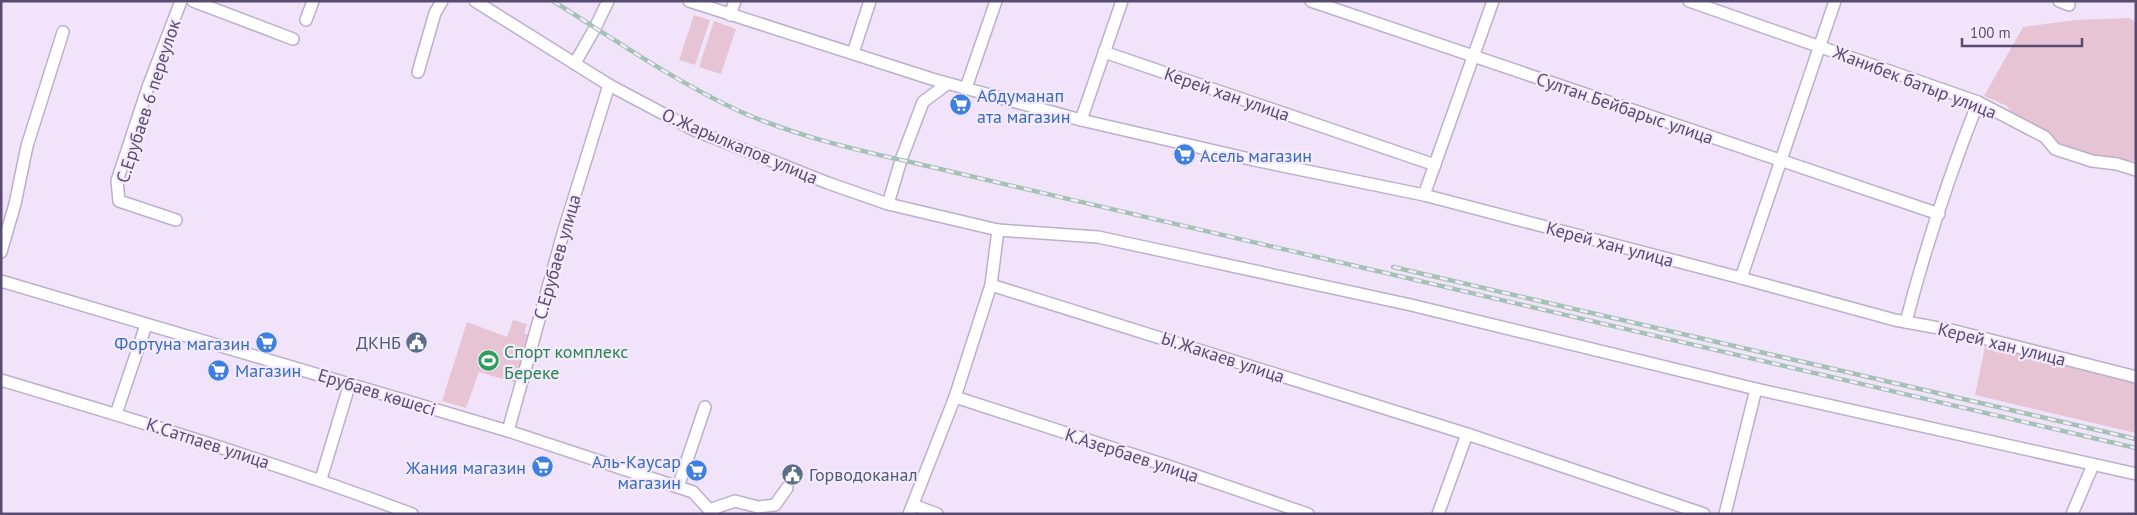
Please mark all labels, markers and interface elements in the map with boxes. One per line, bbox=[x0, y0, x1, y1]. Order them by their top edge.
scale bar bbox=[1962, 15, 2082, 47]
street label: С.Ерубаев 6 переулок bbox=[111, 16, 185, 186]
text: 100 m bbox=[1970, 23, 2011, 42]
street label: Жанибек батыр улица bbox=[1829, 40, 2000, 124]
street label: Керей хан улица bbox=[1161, 62, 1293, 126]
street label: Султан Бейбарыс улица bbox=[1533, 67, 1717, 149]
place label: Абдуманап ата магазин bbox=[977, 84, 1070, 128]
supermarket icon: Абдуманап ата магазин bbox=[949, 93, 973, 117]
street label: О.Жарылкапов улица bbox=[659, 103, 821, 189]
supermarket icon: Асель магазин bbox=[1172, 143, 1196, 167]
place label: Асель магазин bbox=[1200, 144, 1312, 167]
street label: С.Ерубаев улица bbox=[528, 192, 586, 322]
street label: Керей хан улица bbox=[1544, 216, 1676, 272]
street label: Керей хан улица bbox=[1936, 317, 2068, 371]
street label: Ы.Жакаев улица bbox=[1158, 326, 1288, 388]
public building icon: ДКНБ bbox=[405, 330, 429, 354]
supermarket icon: Фортуна магазин bbox=[254, 331, 278, 355]
place label: ДКНБ bbox=[356, 331, 401, 354]
place label: Фортуна магазин bbox=[114, 332, 250, 355]
place label: Спорт комплекс Береке bbox=[504, 340, 628, 384]
sports icon: Спорт комплекс Береке bbox=[476, 349, 500, 373]
supermarket icon: Магазин bbox=[207, 358, 231, 382]
place label: Магазин bbox=[235, 359, 301, 382]
street label: Ерубаев көшесі bbox=[315, 363, 439, 421]
street label: К.Сатпаев улица bbox=[143, 412, 273, 474]
street label: К.Азербаев улица bbox=[1062, 423, 1202, 487]
place label: Аль-Каусар магазин bbox=[592, 450, 681, 494]
supermarket icon: Жания магазин bbox=[530, 455, 554, 479]
place label: Жания магазин bbox=[405, 456, 526, 479]
supermarket icon: Аль-Каусар магазин bbox=[685, 459, 709, 483]
public building icon: Горводоканал bbox=[781, 462, 805, 486]
place label: Горводоканал bbox=[809, 463, 918, 486]

